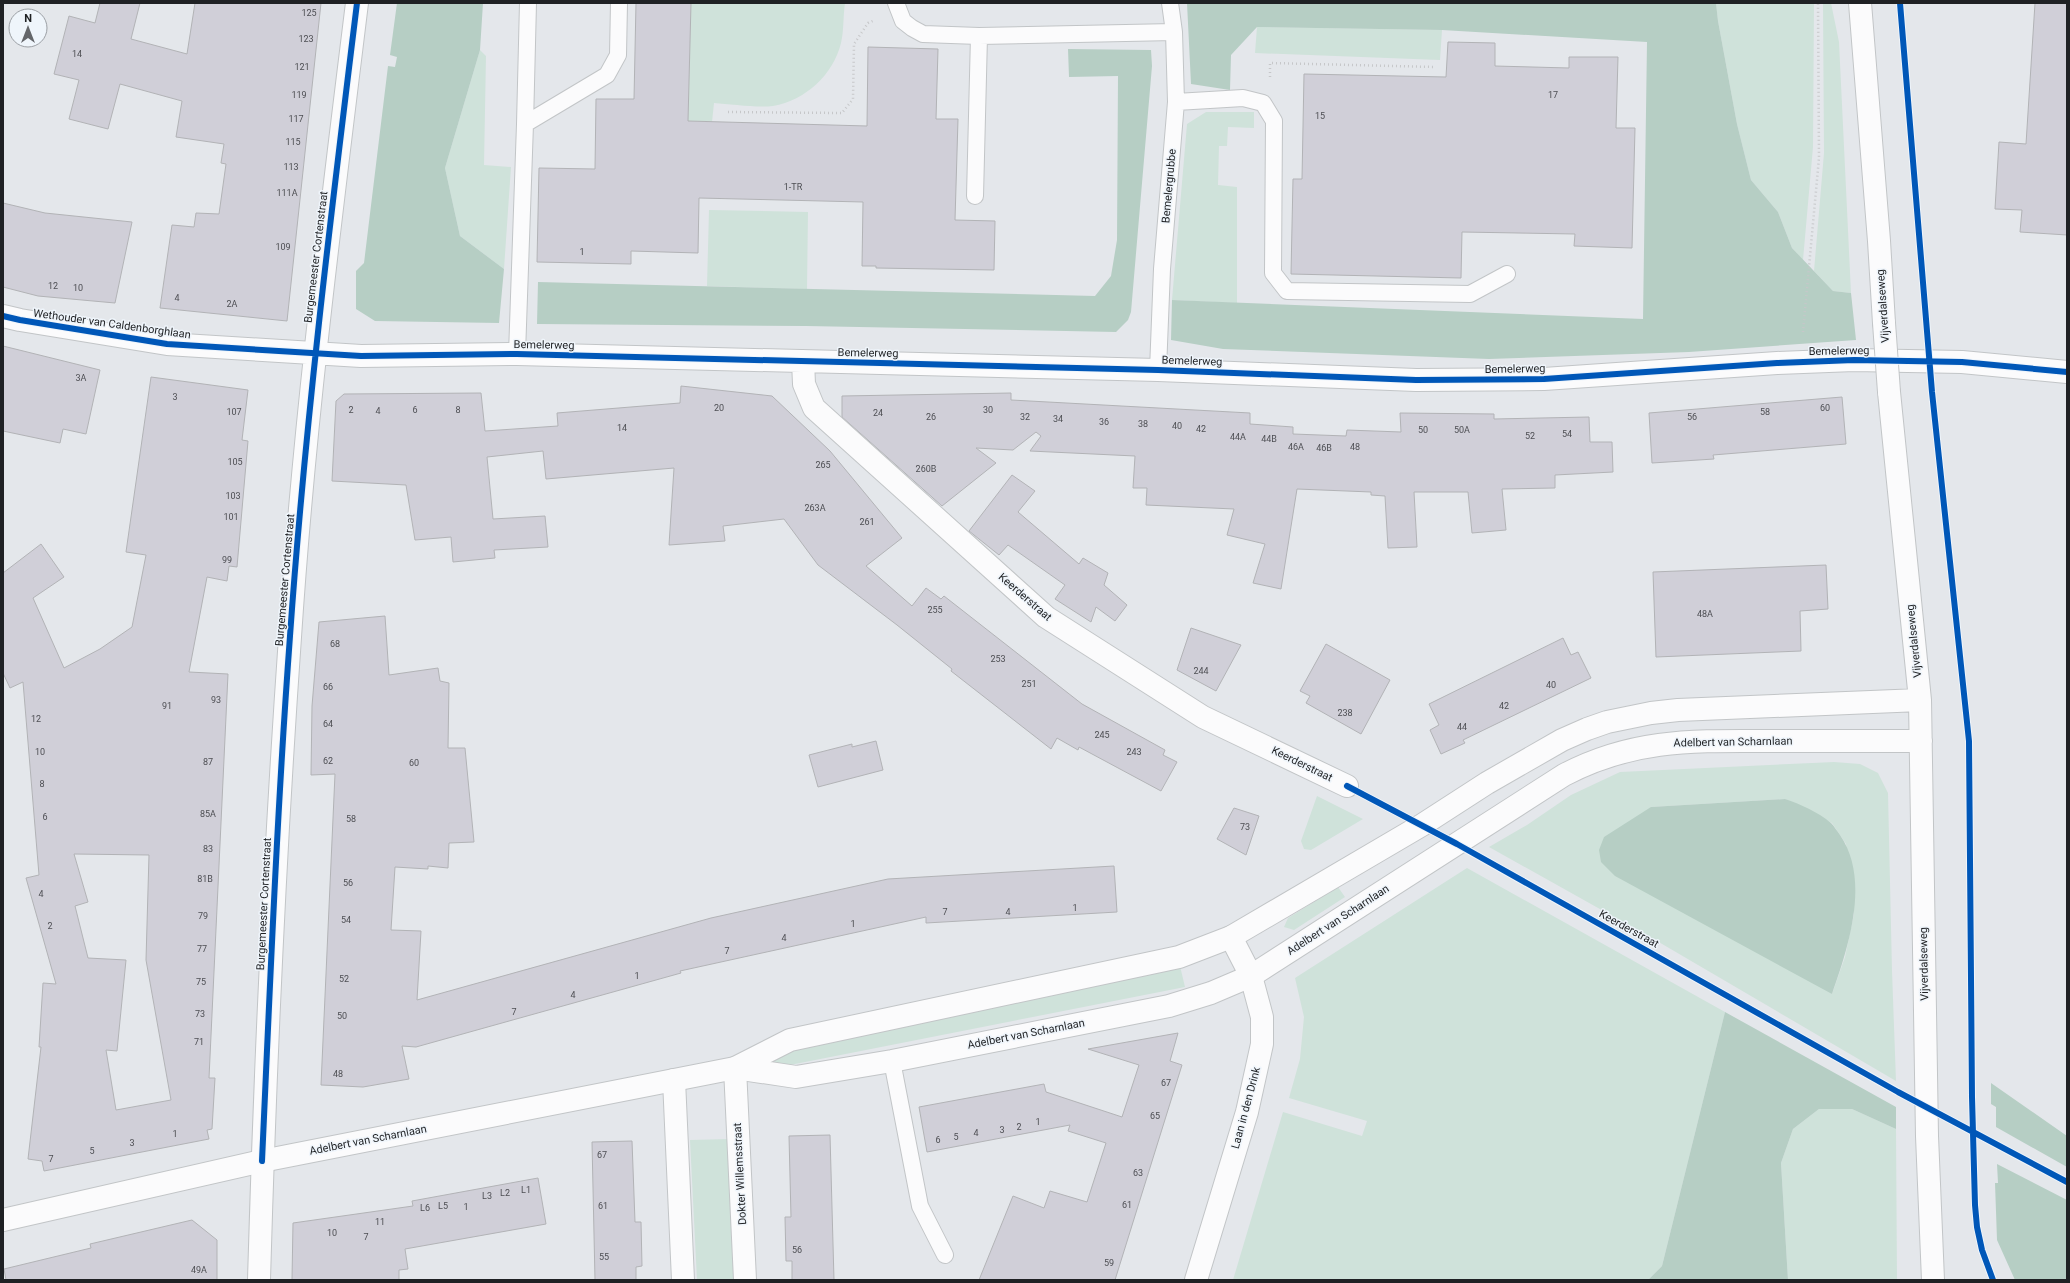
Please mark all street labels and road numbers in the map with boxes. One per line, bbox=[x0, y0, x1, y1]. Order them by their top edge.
street label: Bemelergrubbe bbox=[1159, 148, 1179, 224]
street label: Burgemeester Cortenstraat bbox=[301, 190, 331, 324]
street label: Vijverdalseweg bbox=[1874, 269, 1892, 343]
street label: Wethouder van Caldenborghlaan bbox=[32, 307, 192, 341]
street label: Bemelerweg bbox=[514, 338, 574, 352]
street label: Bemelerweg bbox=[1809, 344, 1869, 358]
street label: Bemelerweg bbox=[838, 346, 898, 360]
street label: Bemelerweg bbox=[1161, 353, 1223, 369]
street label: Bemelerweg bbox=[1485, 362, 1545, 376]
street label: Burgemeester Cortenstraat bbox=[273, 513, 297, 647]
street label: Keerderstraat bbox=[996, 570, 1055, 624]
street label: Vijverdalseweg bbox=[1904, 604, 1924, 678]
street label: Adelbert van Scharnlaan bbox=[1673, 734, 1793, 750]
street label: Keerderstraat bbox=[1269, 744, 1335, 785]
street label: Burgemeester Cortenstraat bbox=[254, 837, 274, 971]
street label: Adelbert van Scharnlaan bbox=[1285, 882, 1391, 958]
street label: Keerderstraat bbox=[1597, 907, 1661, 951]
street label: Vijverdalseweg bbox=[1917, 927, 1931, 1001]
street label: Adelbert van Scharnlaan bbox=[966, 1016, 1086, 1052]
street label: Laan in den Drink bbox=[1229, 1065, 1263, 1150]
street label: Adelbert van Scharnlaan bbox=[308, 1122, 428, 1158]
street label: Dokter Willemsstraat bbox=[731, 1122, 749, 1225]

